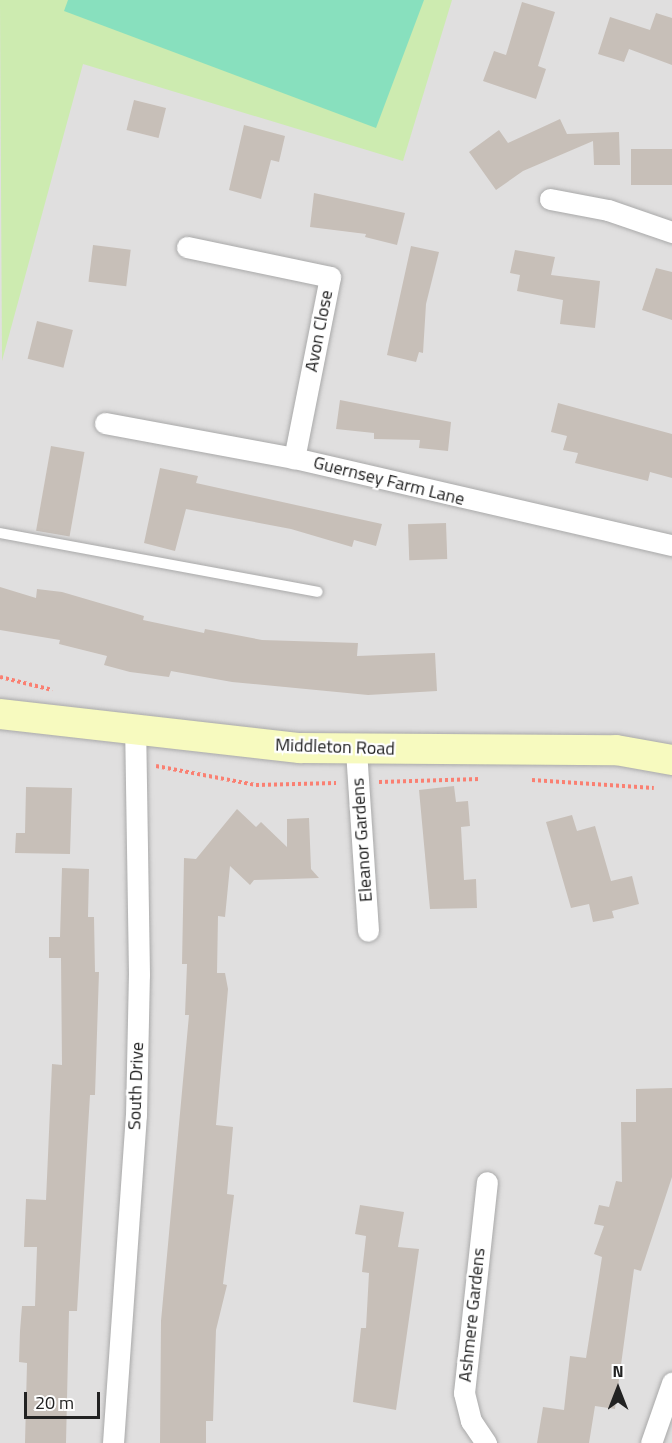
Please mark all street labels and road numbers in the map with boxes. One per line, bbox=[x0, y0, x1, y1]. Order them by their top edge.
street label: Avon Close bbox=[300, 288, 338, 374]
street label: Guernsey Farm Lane bbox=[311, 452, 467, 510]
street label: Middleton Road bbox=[275, 734, 395, 760]
street label: Eleanor Gardens bbox=[347, 777, 377, 903]
street label: South Drive bbox=[124, 1042, 148, 1130]
street label: Ashmere Gardens bbox=[454, 1247, 490, 1383]

